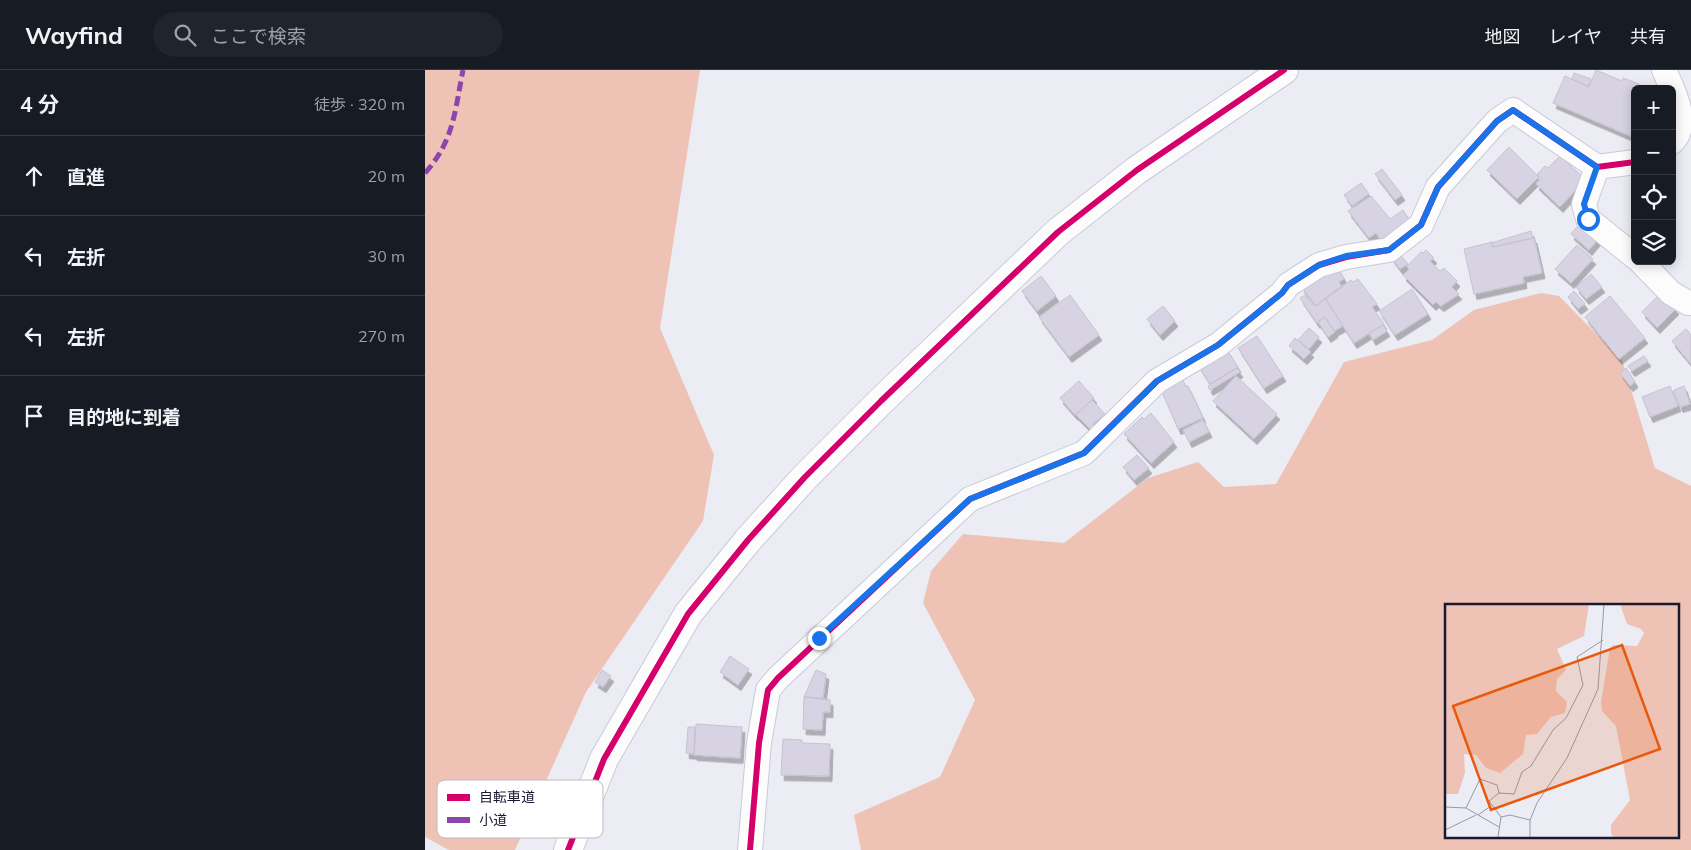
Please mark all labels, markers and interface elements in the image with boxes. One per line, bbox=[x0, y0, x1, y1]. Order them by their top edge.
search box bbox=[153, 12, 503, 57]
text: Wayfind bbox=[25, 20, 123, 50]
icon: search bbox=[171, 21, 199, 49]
text: ここで検索 bbox=[211, 24, 306, 48]
text: 地図 bbox=[1485, 25, 1521, 48]
text: レイヤ bbox=[1549, 25, 1602, 48]
text: 共有 bbox=[1630, 25, 1666, 48]
map controls bbox=[1631, 85, 1676, 265]
button: + bbox=[1631, 85, 1676, 130]
text: 4 分 bbox=[20, 91, 59, 117]
text: 徒歩 · 320 m bbox=[314, 94, 405, 114]
button: − bbox=[1631, 130, 1676, 175]
icon: ahead bbox=[20, 162, 48, 190]
text: 直進 bbox=[67, 165, 105, 189]
text: 20 m bbox=[368, 166, 405, 186]
button: locate bbox=[1631, 175, 1676, 220]
route start bbox=[1577, 208, 1600, 231]
button: layers bbox=[1631, 220, 1676, 265]
icon: left bbox=[20, 242, 48, 270]
text: 左折 bbox=[67, 245, 105, 269]
text: 30 m bbox=[368, 246, 405, 266]
icon: left bbox=[20, 322, 48, 350]
text: 左折 bbox=[67, 325, 105, 349]
text: 270 m bbox=[358, 326, 405, 346]
icon: arrive bbox=[20, 402, 48, 430]
text: 目的地に到着 bbox=[67, 405, 181, 429]
inset map bbox=[1445, 604, 1679, 838]
route end bbox=[808, 627, 831, 650]
legend bbox=[437, 780, 603, 838]
text: 自転車道 bbox=[479, 788, 535, 806]
text: 小道 bbox=[479, 811, 507, 829]

